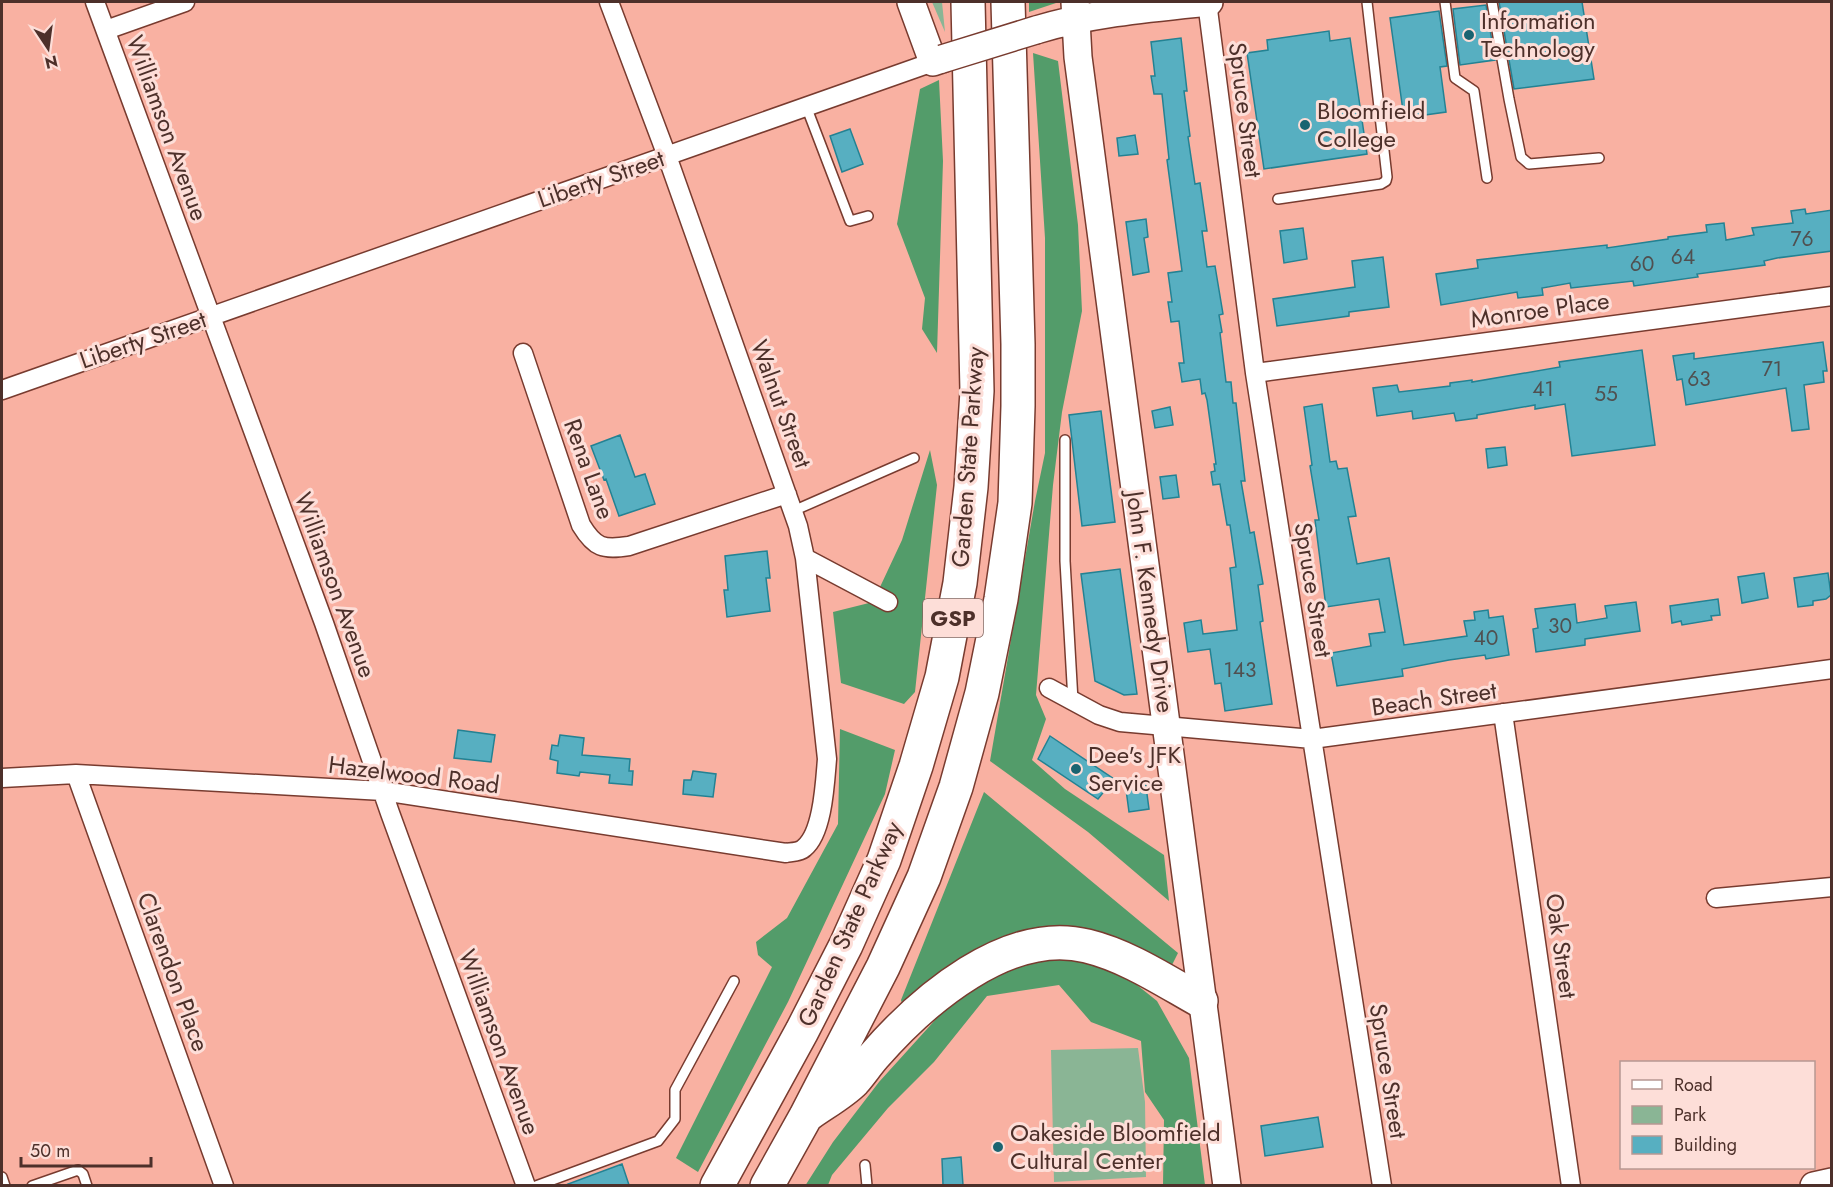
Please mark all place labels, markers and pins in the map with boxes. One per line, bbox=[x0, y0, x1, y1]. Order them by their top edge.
place label: Information Technology bbox=[1481, 3, 1596, 66]
marker: Information Technology bbox=[1462, 28, 1476, 42]
place label: Bloomfield College bbox=[1317, 93, 1426, 156]
marker: Bloomfield College bbox=[1298, 118, 1312, 132]
place label: Dee's JFK Service bbox=[1088, 737, 1181, 800]
marker: Dee's JFK Service bbox=[1069, 762, 1083, 776]
place label: Oakeside Bloomfield Cultural Center bbox=[1010, 1115, 1221, 1178]
marker: Oakeside Bloomfield Cultural Center bbox=[991, 1140, 1005, 1154]

